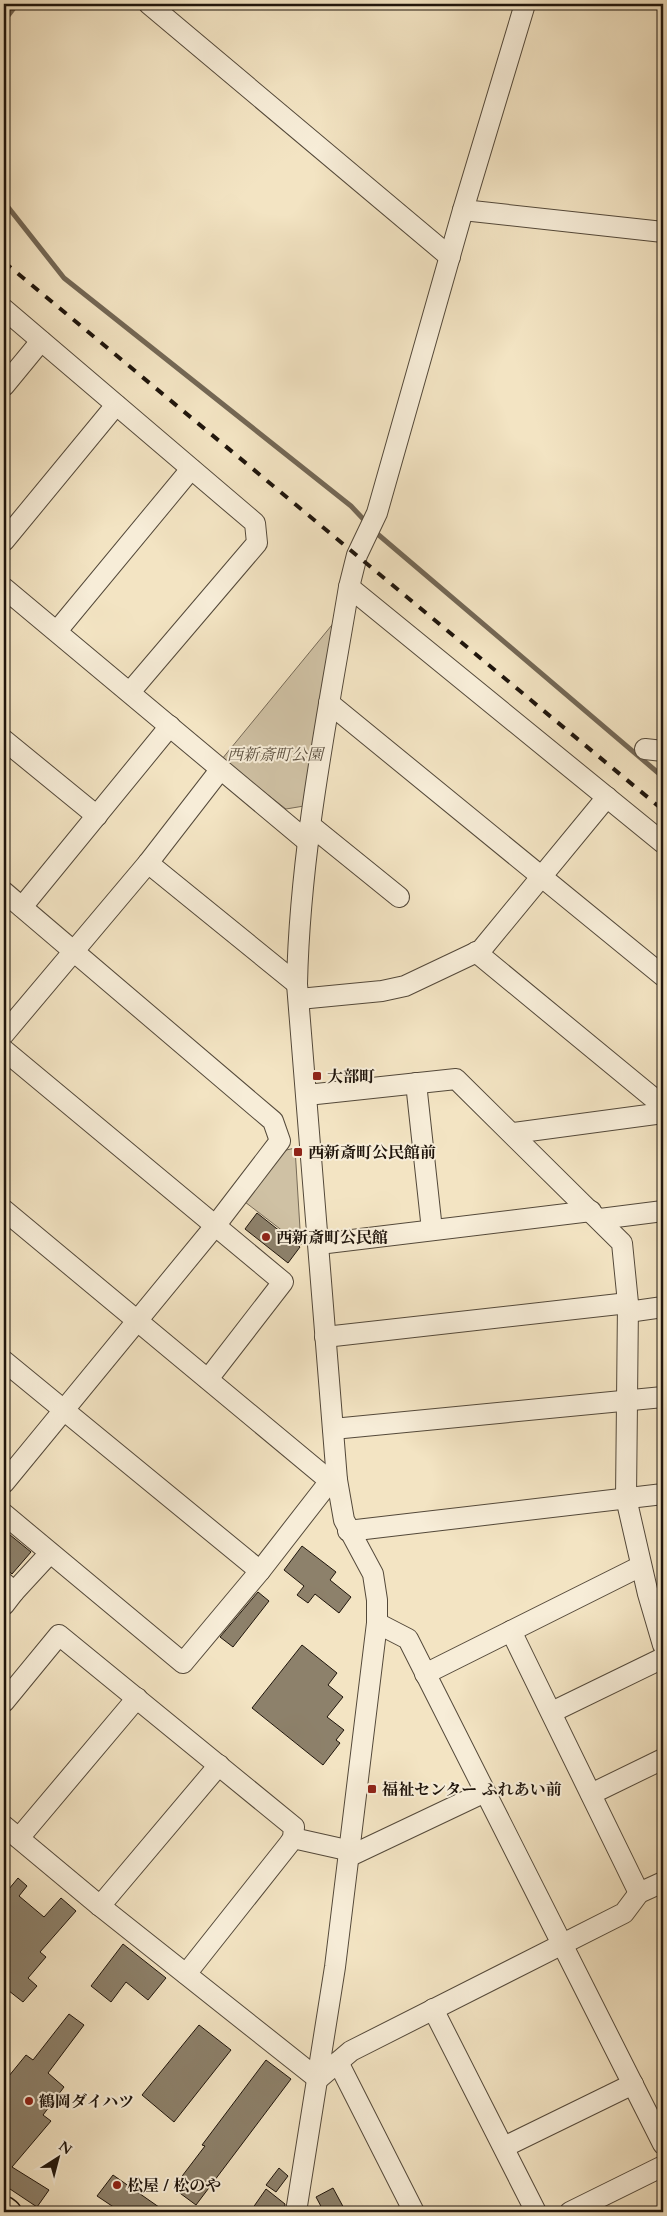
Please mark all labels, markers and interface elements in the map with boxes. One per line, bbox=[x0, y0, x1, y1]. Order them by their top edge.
park label: 西新斎町公園 bbox=[227, 744, 326, 766]
place label: 大部町 bbox=[327, 1066, 375, 1088]
marker: 大部町 bbox=[311, 1070, 323, 1082]
place label: 西新斎町公民館前 bbox=[308, 1142, 436, 1164]
marker: 西新斎町公民館前 bbox=[292, 1146, 304, 1158]
place label: 西新斎町公民館 bbox=[276, 1227, 388, 1249]
marker: 西新斎町公民館 bbox=[260, 1231, 272, 1243]
place label: 福祉センター ふれあい前 bbox=[381, 1779, 562, 1801]
marker: 福祉センター ふれあい前 bbox=[366, 1783, 378, 1795]
place label: 鶴岡ダイハツ bbox=[39, 2091, 134, 2113]
marker: 鶴岡ダイハツ bbox=[23, 2095, 35, 2107]
north arrow bbox=[32, 2134, 82, 2184]
text: N bbox=[55, 2137, 76, 2159]
place label: 松屋 / 松のや bbox=[127, 2175, 221, 2197]
marker: 松屋 / 松のや bbox=[111, 2179, 123, 2191]

